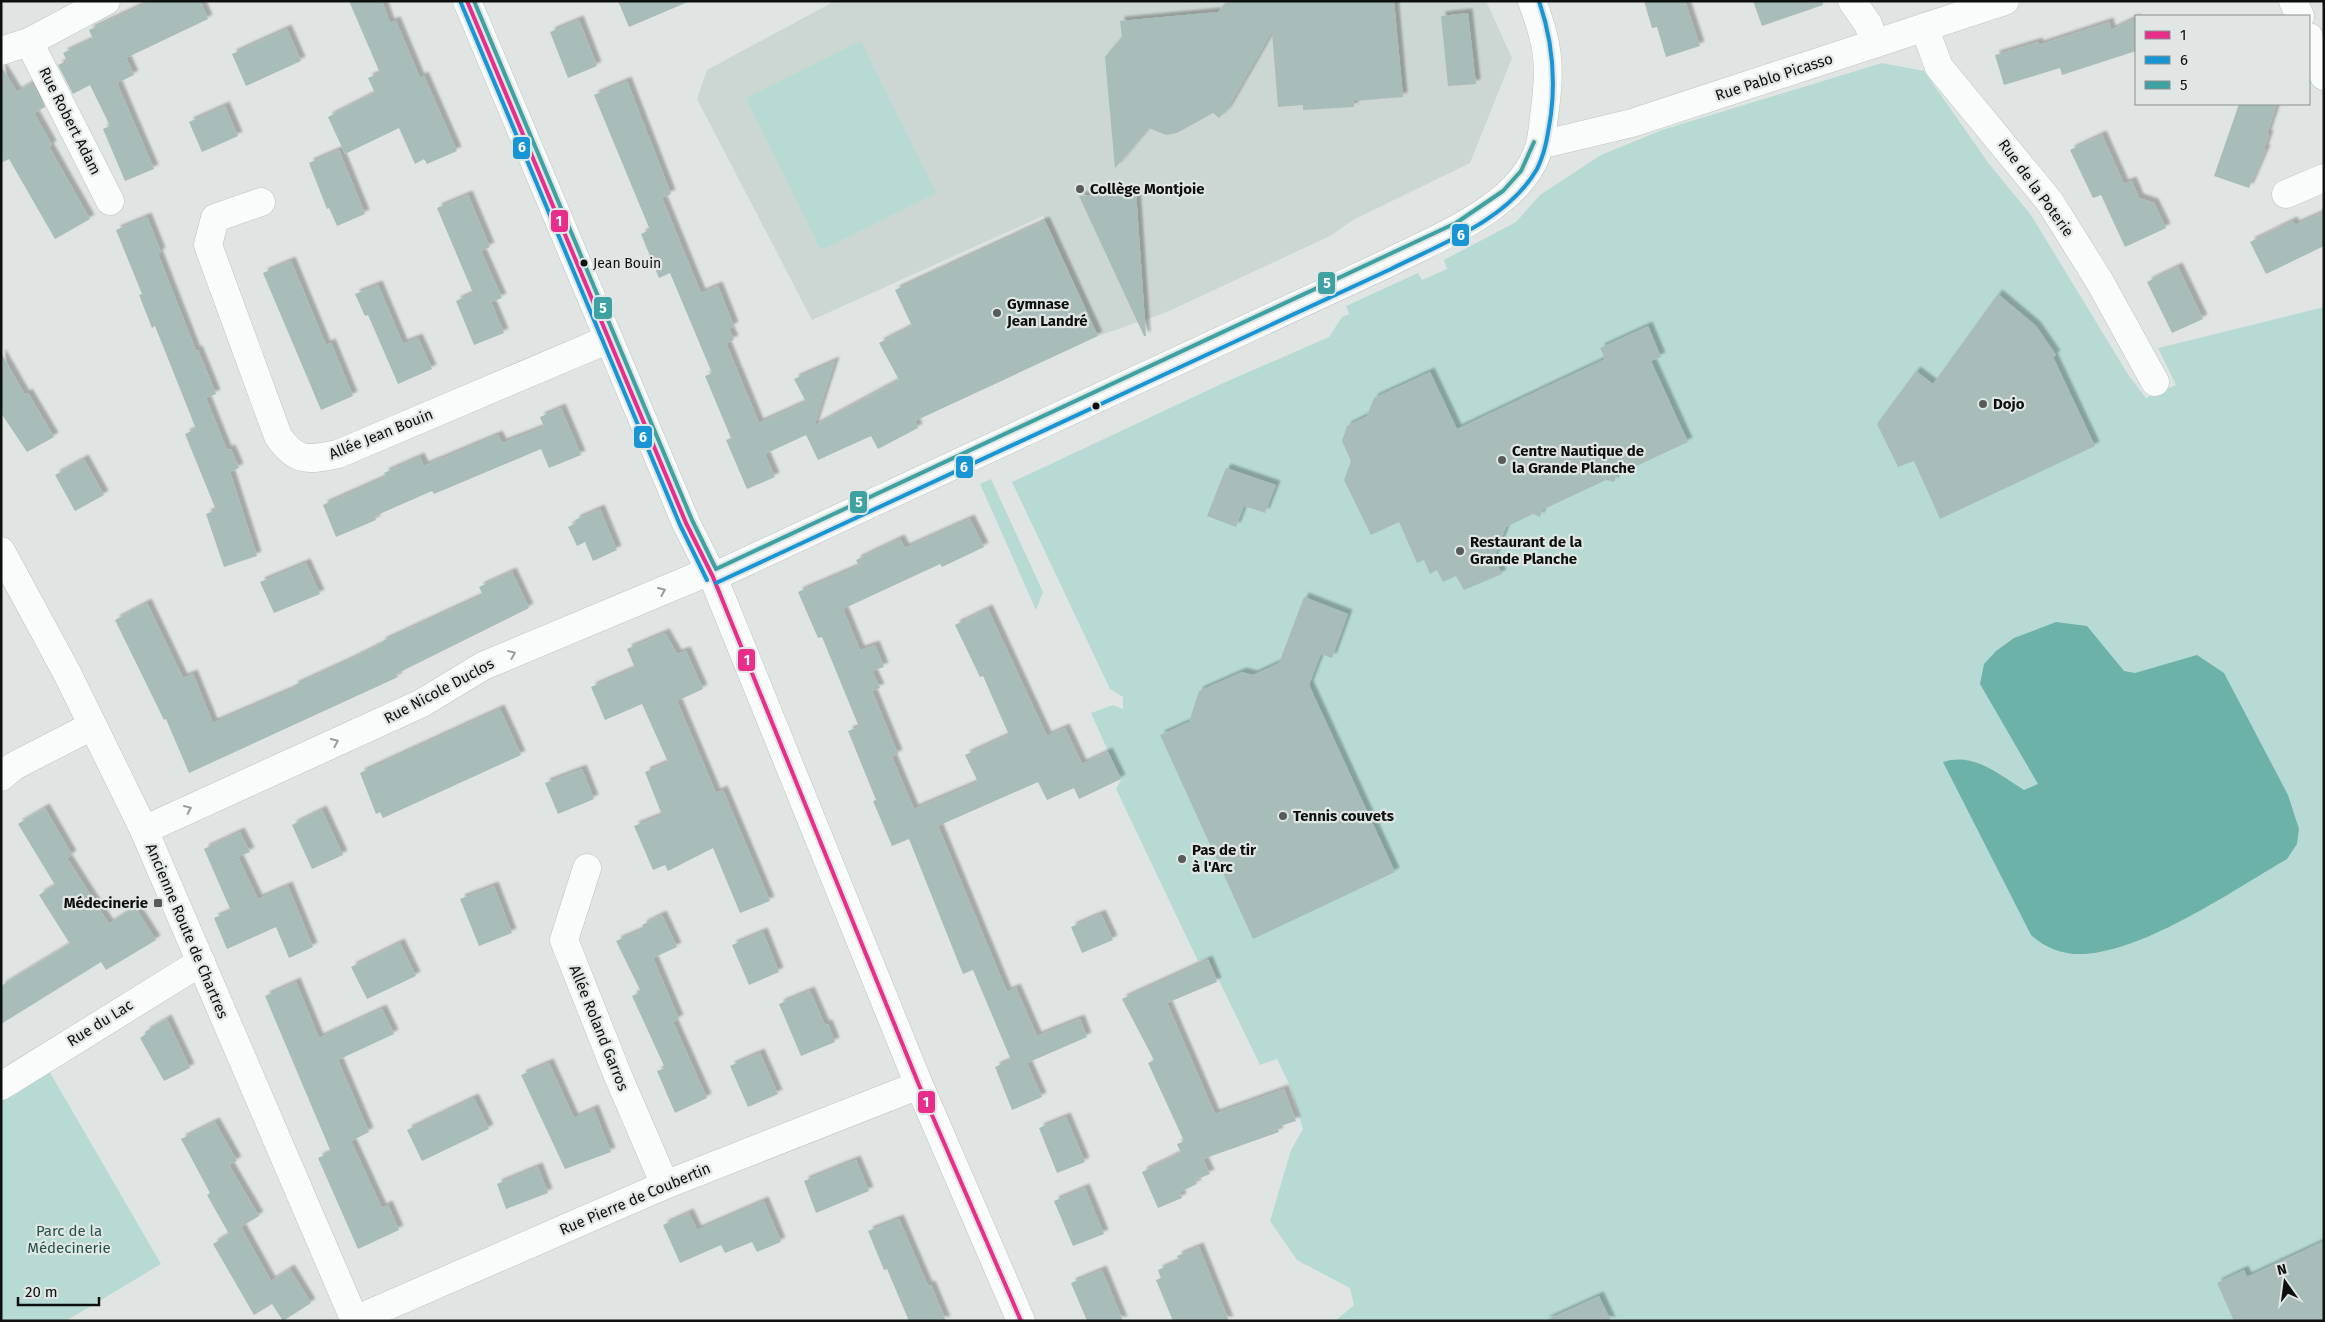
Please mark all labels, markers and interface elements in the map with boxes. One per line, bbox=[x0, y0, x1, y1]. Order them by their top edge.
legend bbox=[2135, 15, 2310, 105]
text: 1 bbox=[2180, 26, 2187, 44]
street label: Rue Pablo Picasso bbox=[1713, 50, 1835, 104]
text: 6 bbox=[2180, 51, 2188, 69]
street label: Rue Robert Adam bbox=[35, 64, 105, 178]
text: 5 bbox=[2180, 76, 2188, 94]
line badge: 6 bbox=[512, 136, 531, 160]
street label: Rue de la Poterie bbox=[1995, 136, 2077, 240]
text: 6 bbox=[518, 139, 526, 156]
place label: Collège Montjoie bbox=[1090, 180, 1204, 198]
marker: Collège Montjoie bbox=[1074, 183, 1086, 195]
line badge: 1 bbox=[550, 209, 569, 233]
text: 1 bbox=[556, 213, 562, 230]
line badge: 6 bbox=[1451, 223, 1470, 247]
text: 6 bbox=[1457, 227, 1465, 244]
place label: Jean Bouin bbox=[593, 255, 661, 272]
marker: Jean Bouin bbox=[579, 258, 589, 268]
line badge: 5 bbox=[1317, 271, 1336, 295]
text: 5 bbox=[1323, 275, 1331, 292]
place label: Gymnase Jean Landré bbox=[1006, 295, 1088, 330]
line badge: 5 bbox=[593, 296, 613, 320]
text: 5 bbox=[599, 300, 607, 317]
marker: Gymnase Jean Landré bbox=[991, 307, 1003, 319]
place label: Dojo bbox=[1993, 395, 2025, 413]
marker: Dojo bbox=[1977, 398, 1989, 410]
unlabelled marker bbox=[1091, 401, 1101, 411]
street label: Allée Jean Bouin bbox=[326, 405, 436, 463]
line badge: 6 bbox=[633, 425, 653, 449]
text: 6 bbox=[639, 429, 647, 446]
place label: Centre Nautique de la Grande Planche bbox=[1512, 442, 1644, 477]
marker: Centre Nautique de la Grande Planche bbox=[1496, 454, 1508, 466]
line badge: 6 bbox=[955, 455, 974, 479]
text: 6 bbox=[960, 459, 968, 476]
line badge: 5 bbox=[849, 490, 868, 514]
text: 5 bbox=[855, 494, 863, 511]
place label: Restaurant de la Grande Planche bbox=[1470, 533, 1582, 568]
marker: Restaurant de la Grande Planche bbox=[1454, 545, 1466, 557]
one-way arrow bbox=[657, 587, 666, 598]
line badge: 1 bbox=[737, 648, 756, 672]
one-way arrow bbox=[507, 650, 516, 660]
text: 1 bbox=[744, 652, 750, 669]
street label: Rue Nicole Duclos bbox=[381, 654, 497, 728]
one-way arrow bbox=[330, 738, 339, 748]
one-way arrow bbox=[182, 806, 191, 816]
place label: Tennis couvets bbox=[1293, 807, 1394, 825]
marker: Tennis couvets bbox=[1277, 810, 1289, 822]
street label: Ancienne Route de Chartres bbox=[142, 841, 232, 1021]
place label: Pas de tir à l'Arc bbox=[1192, 841, 1257, 876]
marker: Pas de tir à l'Arc bbox=[1176, 853, 1188, 865]
place label: Médecinerie bbox=[64, 894, 148, 912]
marker: Médecinerie bbox=[152, 897, 164, 909]
street label: Allée Roland Garros bbox=[566, 963, 632, 1093]
street label: Rue du Lac bbox=[64, 996, 136, 1050]
line badge: 1 bbox=[917, 1090, 936, 1114]
text: 1 bbox=[923, 1094, 929, 1111]
street label: Rue Pierre de Coubertin bbox=[557, 1159, 713, 1239]
park label: Parc de la Médecinerie bbox=[27, 1222, 111, 1257]
north arrow bbox=[2260, 1257, 2310, 1307]
text: N bbox=[2275, 1260, 2289, 1279]
scale bar bbox=[18, 1274, 99, 1306]
text: 20 m bbox=[25, 1283, 58, 1301]

